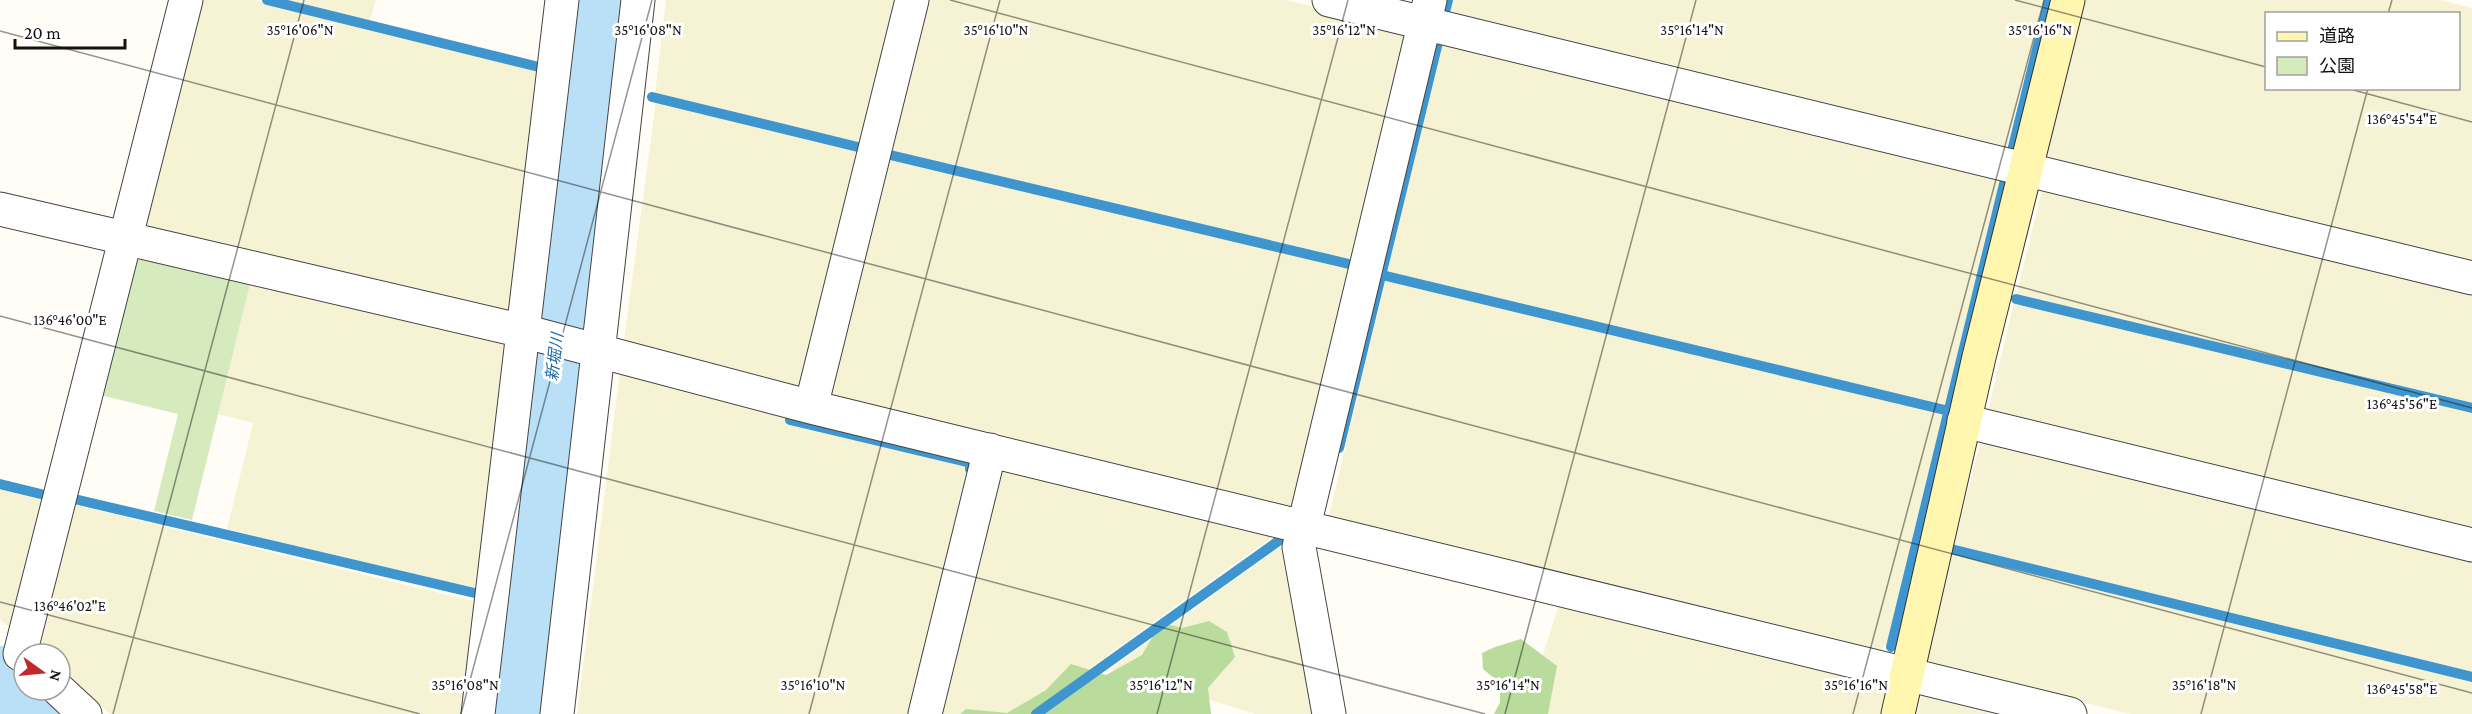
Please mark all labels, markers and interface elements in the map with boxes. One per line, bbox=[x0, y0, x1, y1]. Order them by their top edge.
scale bar bbox=[15, 12, 124, 50]
legend bbox=[2265, 12, 2460, 90]
text: 35°16'06"N bbox=[266, 22, 334, 38]
text: 35°16'08"N bbox=[614, 22, 682, 38]
text: 35°16'10"N bbox=[964, 22, 1029, 38]
text: 35°16'12"N bbox=[1312, 22, 1376, 38]
text: 35°16'14"N bbox=[1660, 22, 1724, 38]
text: 35°16'16"N bbox=[2008, 22, 2072, 38]
text: 20 m bbox=[24, 23, 61, 43]
text: 道路 bbox=[2319, 26, 2355, 46]
text: 公園 bbox=[2319, 56, 2355, 76]
text: 136°45'54"E bbox=[2367, 111, 2437, 127]
text: 136°46'00"E bbox=[33, 312, 107, 328]
water label: 新堀川 bbox=[543, 330, 566, 382]
text: 136°45'56"E bbox=[2367, 396, 2437, 412]
text: 136°46'02"E bbox=[34, 598, 106, 614]
north arrow bbox=[12, 642, 72, 702]
text: N bbox=[46, 668, 66, 683]
text: 35°16'08"N bbox=[431, 677, 499, 693]
text: 35°16'10"N bbox=[781, 677, 846, 693]
text: 35°16'12"N bbox=[1129, 677, 1193, 693]
text: 35°16'14"N bbox=[1476, 677, 1540, 693]
text: 35°16'16"N bbox=[1824, 677, 1888, 693]
text: 35°16'18"N bbox=[2172, 677, 2236, 693]
text: 136°45'58"E bbox=[2367, 681, 2437, 697]

